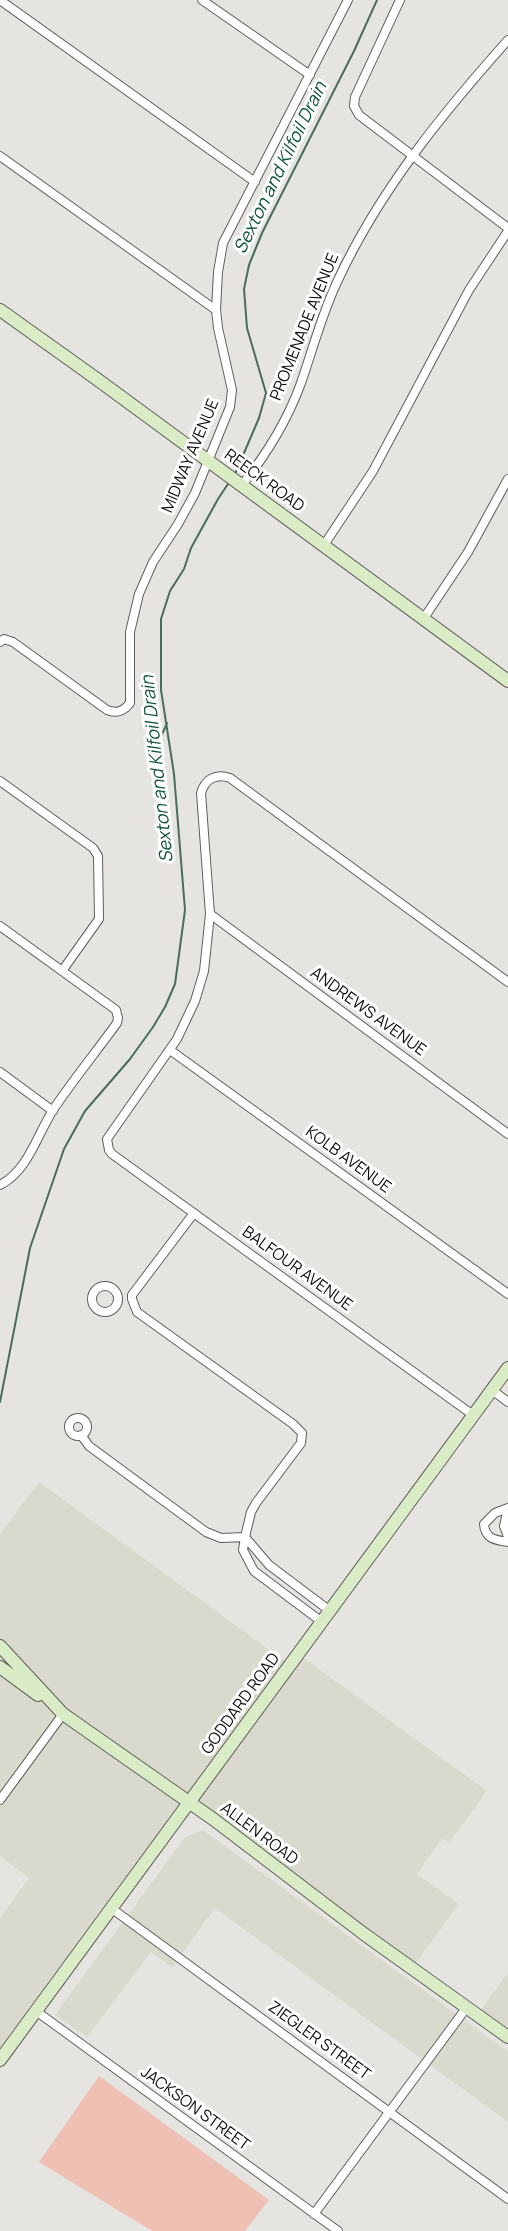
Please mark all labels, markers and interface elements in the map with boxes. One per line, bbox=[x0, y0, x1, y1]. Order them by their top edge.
water label: Sexton and Kilfoil Drain bbox=[230, 79, 332, 257]
street label: PROMENADE AVENUE bbox=[267, 251, 343, 403]
street label: MIDWAY AVENUE bbox=[158, 396, 224, 516]
street label: REECK ROAD bbox=[220, 446, 308, 516]
water label: Sexton and Kilfoil Drain bbox=[137, 674, 179, 864]
street label: ANDREWS AVENUE bbox=[307, 964, 429, 1060]
street label: KOLB AVENUE bbox=[302, 1123, 394, 1197]
street label: BALFOUR AVENUE bbox=[238, 1223, 356, 1315]
street label: GODDARD ROAD bbox=[198, 1650, 284, 1758]
street label: ALLEN ROAD bbox=[216, 1799, 302, 1869]
street label: ZIEGLER STREET bbox=[264, 1998, 374, 2084]
street label: JACKSON STREET bbox=[137, 2063, 253, 2155]

